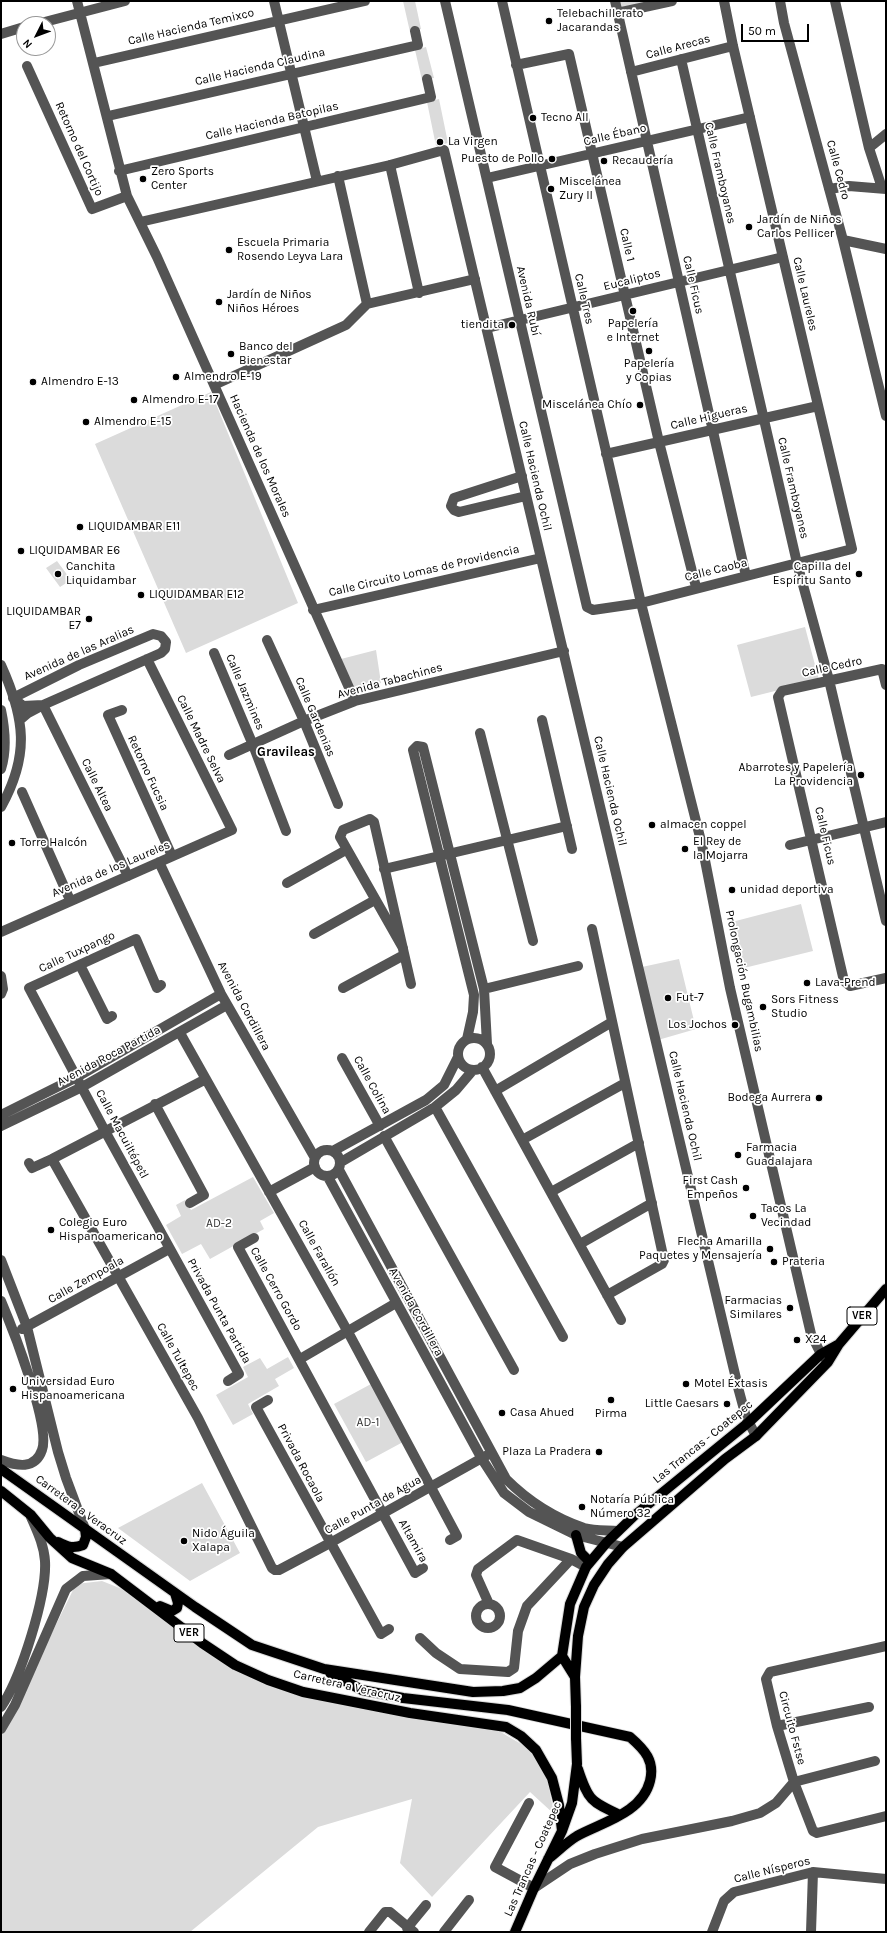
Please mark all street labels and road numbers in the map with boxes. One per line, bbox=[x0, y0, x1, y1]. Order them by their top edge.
street label: Calle Hacienda Temixco bbox=[127, 5, 255, 49]
street label: Calle Arecas bbox=[644, 31, 712, 63]
street label: Calle Hacienda Claudina bbox=[193, 45, 327, 89]
street label: Calle Hacienda Batopilas bbox=[204, 99, 340, 143]
street label: Retorno del Cortijo bbox=[52, 100, 106, 198]
street label: Calle Ébano bbox=[582, 121, 648, 149]
street label: Calle Framboyanes bbox=[701, 121, 739, 225]
street label: Calle Cedro bbox=[823, 139, 853, 201]
street label: Calle 1 bbox=[616, 227, 638, 263]
street label: Calle Ficus bbox=[679, 254, 707, 316]
street label: Calle Laureles bbox=[789, 256, 821, 332]
street label: Avenida Rubí bbox=[513, 265, 543, 337]
street label: Eucaliptos bbox=[602, 266, 662, 294]
street label: Calle Tres bbox=[571, 272, 597, 326]
street label: Hacienda de los Morales bbox=[226, 392, 294, 520]
street label: Calle Higueras bbox=[669, 401, 749, 433]
street label: Calle Hacienda Ochil bbox=[515, 420, 555, 532]
street label: Calle Framboyanes bbox=[774, 436, 812, 540]
street label: Calle Circuito Lomas de Providencia bbox=[327, 542, 521, 600]
street label: Calle Caoba bbox=[683, 555, 749, 585]
street label: Avenida de las Aralias bbox=[22, 622, 136, 684]
street label: Calle Jazmines bbox=[222, 652, 268, 732]
street label: Calle Cedro bbox=[801, 654, 863, 680]
street label: Avenida Tabachines bbox=[336, 660, 444, 702]
street label: Calle Gardenias bbox=[292, 675, 338, 759]
street label: Calle Madre Selva bbox=[173, 693, 229, 785]
street label: Retorno Fucsia bbox=[124, 733, 172, 813]
street label: Calle Hacienda Ochil bbox=[590, 735, 630, 847]
street label: Calle Altea bbox=[78, 756, 116, 814]
street label: Calle Ficus bbox=[811, 805, 839, 867]
street label: Avenida de los Laureles bbox=[50, 838, 172, 900]
street label: Prolongación Bugambilias bbox=[722, 909, 766, 1053]
street label: Calle Tuxpango bbox=[37, 928, 117, 976]
street label: Avenida Cordillera bbox=[214, 959, 274, 1053]
street label: Avenida Roca Partida bbox=[55, 1023, 163, 1089]
street label: Calle Hacienda Ochil bbox=[665, 1050, 705, 1162]
street label: Calle Colina bbox=[350, 1053, 394, 1117]
street label: Calle Macuiltépetl bbox=[93, 1087, 151, 1181]
street label: Calle Farallón bbox=[295, 1217, 343, 1289]
street label: Calle Cerro Gordo bbox=[247, 1245, 305, 1333]
street label: Calle Zempoala bbox=[46, 1253, 126, 1307]
street label: Privada Punta Partida bbox=[184, 1256, 254, 1366]
street label: Avenida Cordillera bbox=[386, 1265, 446, 1359]
road number: VER bbox=[847, 1307, 877, 1325]
street label: Calle Tultepec bbox=[153, 1320, 203, 1394]
street label: Las Trancas - Coatepec bbox=[650, 1397, 756, 1487]
street label: Privada Rocaola bbox=[274, 1421, 328, 1505]
street label: Carretera a Veracruz bbox=[32, 1472, 130, 1548]
street label: Calle Punta de Agua bbox=[322, 1472, 424, 1538]
street label: Altamira bbox=[395, 1517, 431, 1565]
road number: VER bbox=[174, 1624, 204, 1642]
street label: Carretera a Veracruz bbox=[292, 1667, 402, 1705]
street label: Circuito Fstse bbox=[775, 1690, 809, 1766]
street label: Las Trancas - Coatepec bbox=[501, 1799, 565, 1919]
street label: Calle Nísperos bbox=[732, 1854, 812, 1886]

